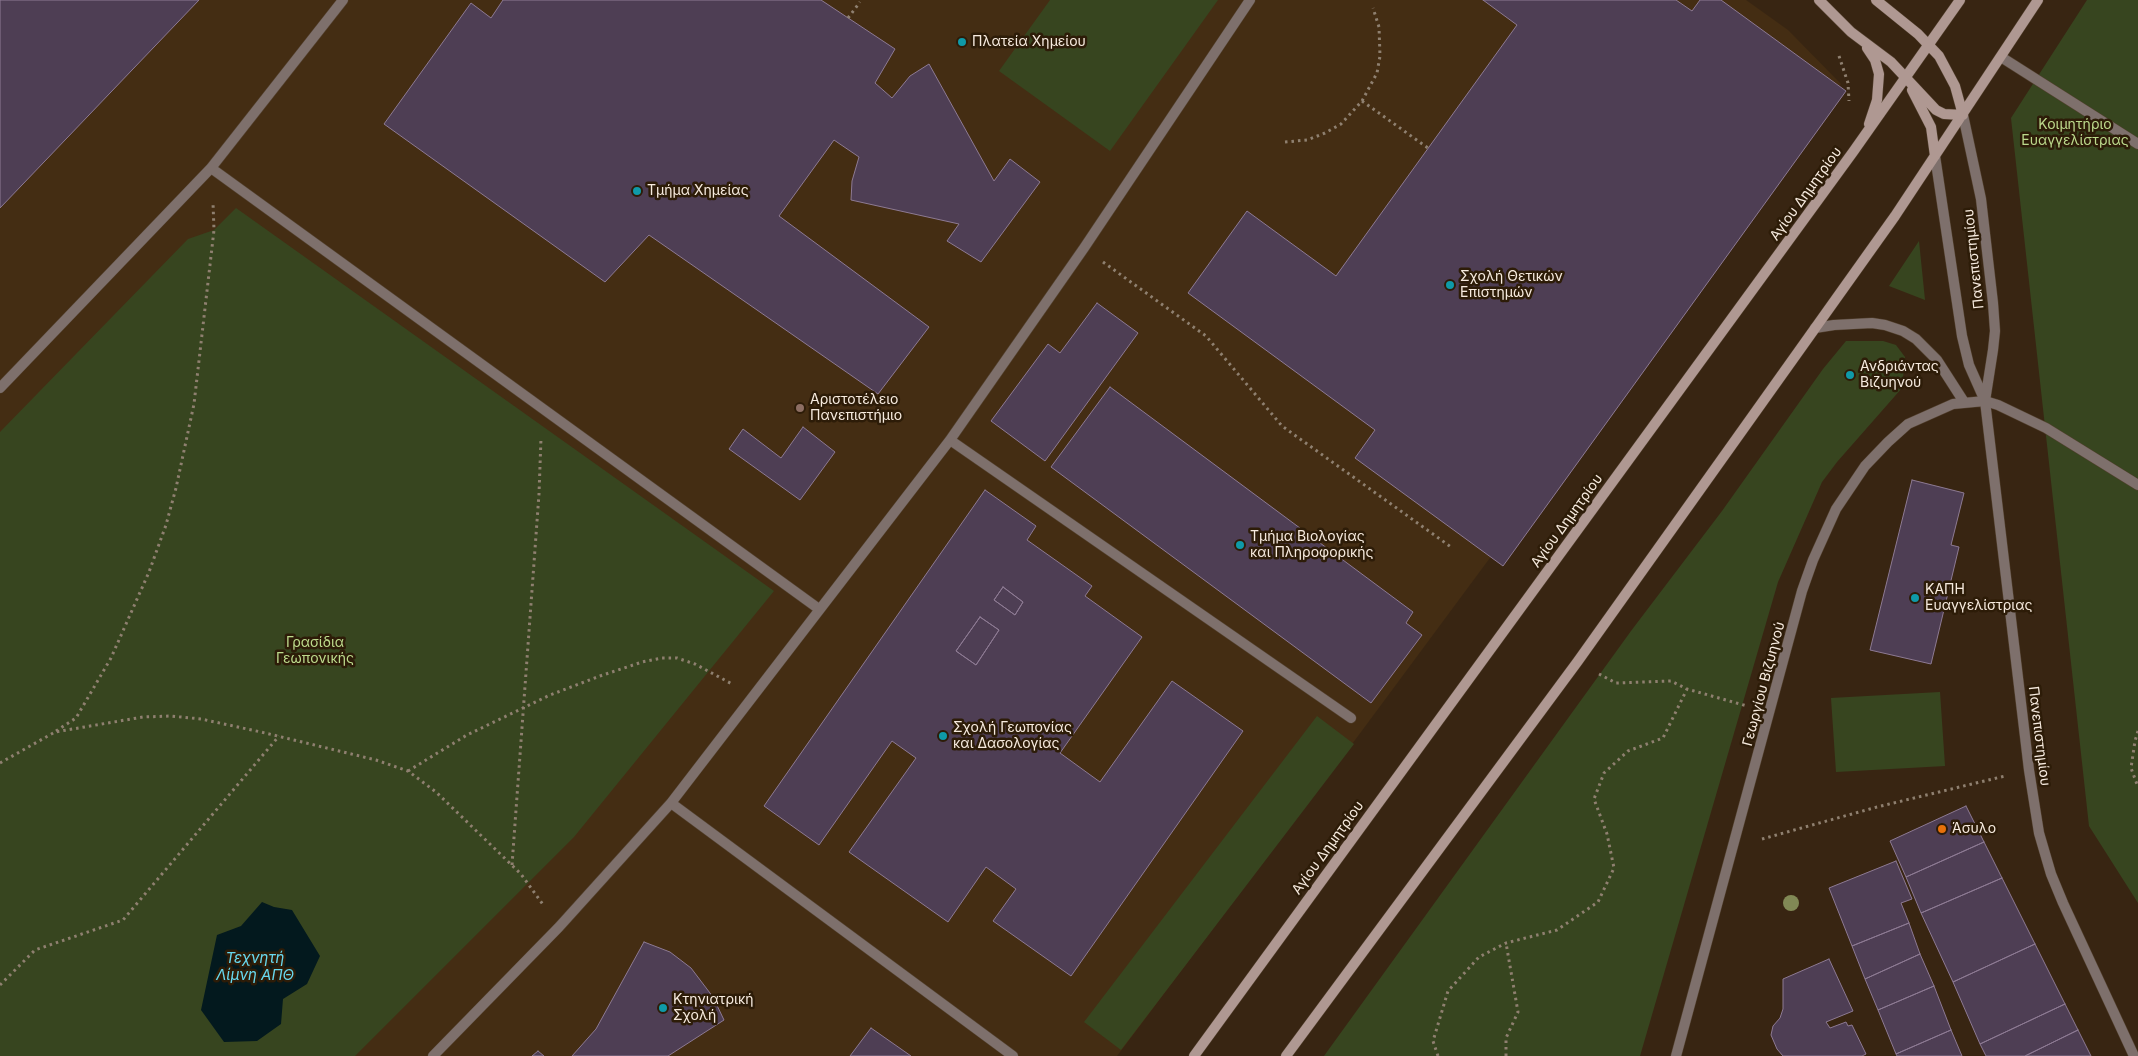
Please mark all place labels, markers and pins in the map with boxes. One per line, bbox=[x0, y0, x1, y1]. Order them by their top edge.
place label: Πλατεία Χημείου bbox=[972, 34, 1086, 50]
marker: Πλατεία Χημείου bbox=[956, 36, 968, 48]
place label: Τμήμα Χημείας bbox=[647, 183, 749, 199]
marker: Τμήμα Χημείας bbox=[631, 185, 643, 197]
place label: Σχολή Θετικών Επιστημών bbox=[1460, 269, 1563, 302]
marker: Σχολή Θετικών Επιστημών bbox=[1444, 279, 1456, 291]
place label: Ανδριάντας Βιζυηνού bbox=[1860, 359, 1939, 392]
marker: Ανδριάντας Βιζυηνού bbox=[1844, 369, 1856, 381]
place label: Αριστοτέλειο Πανεπιστήμιο bbox=[810, 392, 902, 424]
marker: Αριστοτέλειο Πανεπιστήμιο bbox=[794, 402, 806, 414]
place label: Τμήμα Βιολογίας και Πληροφορικής bbox=[1250, 529, 1374, 562]
marker: Τμήμα Βιολογίας και Πληροφορικής bbox=[1234, 539, 1246, 551]
place label: ΚΑΠΗ Ευαγγελίστριας bbox=[1925, 582, 2032, 614]
marker: ΚΑΠΗ Ευαγγελίστριας bbox=[1909, 592, 1921, 604]
place label: Σχολή Γεωπονίας και Δασολογίας bbox=[953, 720, 1072, 752]
marker: Σχολή Γεωπονίας και Δασολογίας bbox=[937, 730, 949, 742]
place label: Άσυλο bbox=[1952, 821, 1996, 837]
marker: Άσυλο bbox=[1936, 823, 1948, 835]
place label: Κτηνιατρική Σχολή bbox=[673, 992, 754, 1024]
marker: Κτηνιατρική Σχολή bbox=[657, 1002, 669, 1014]

